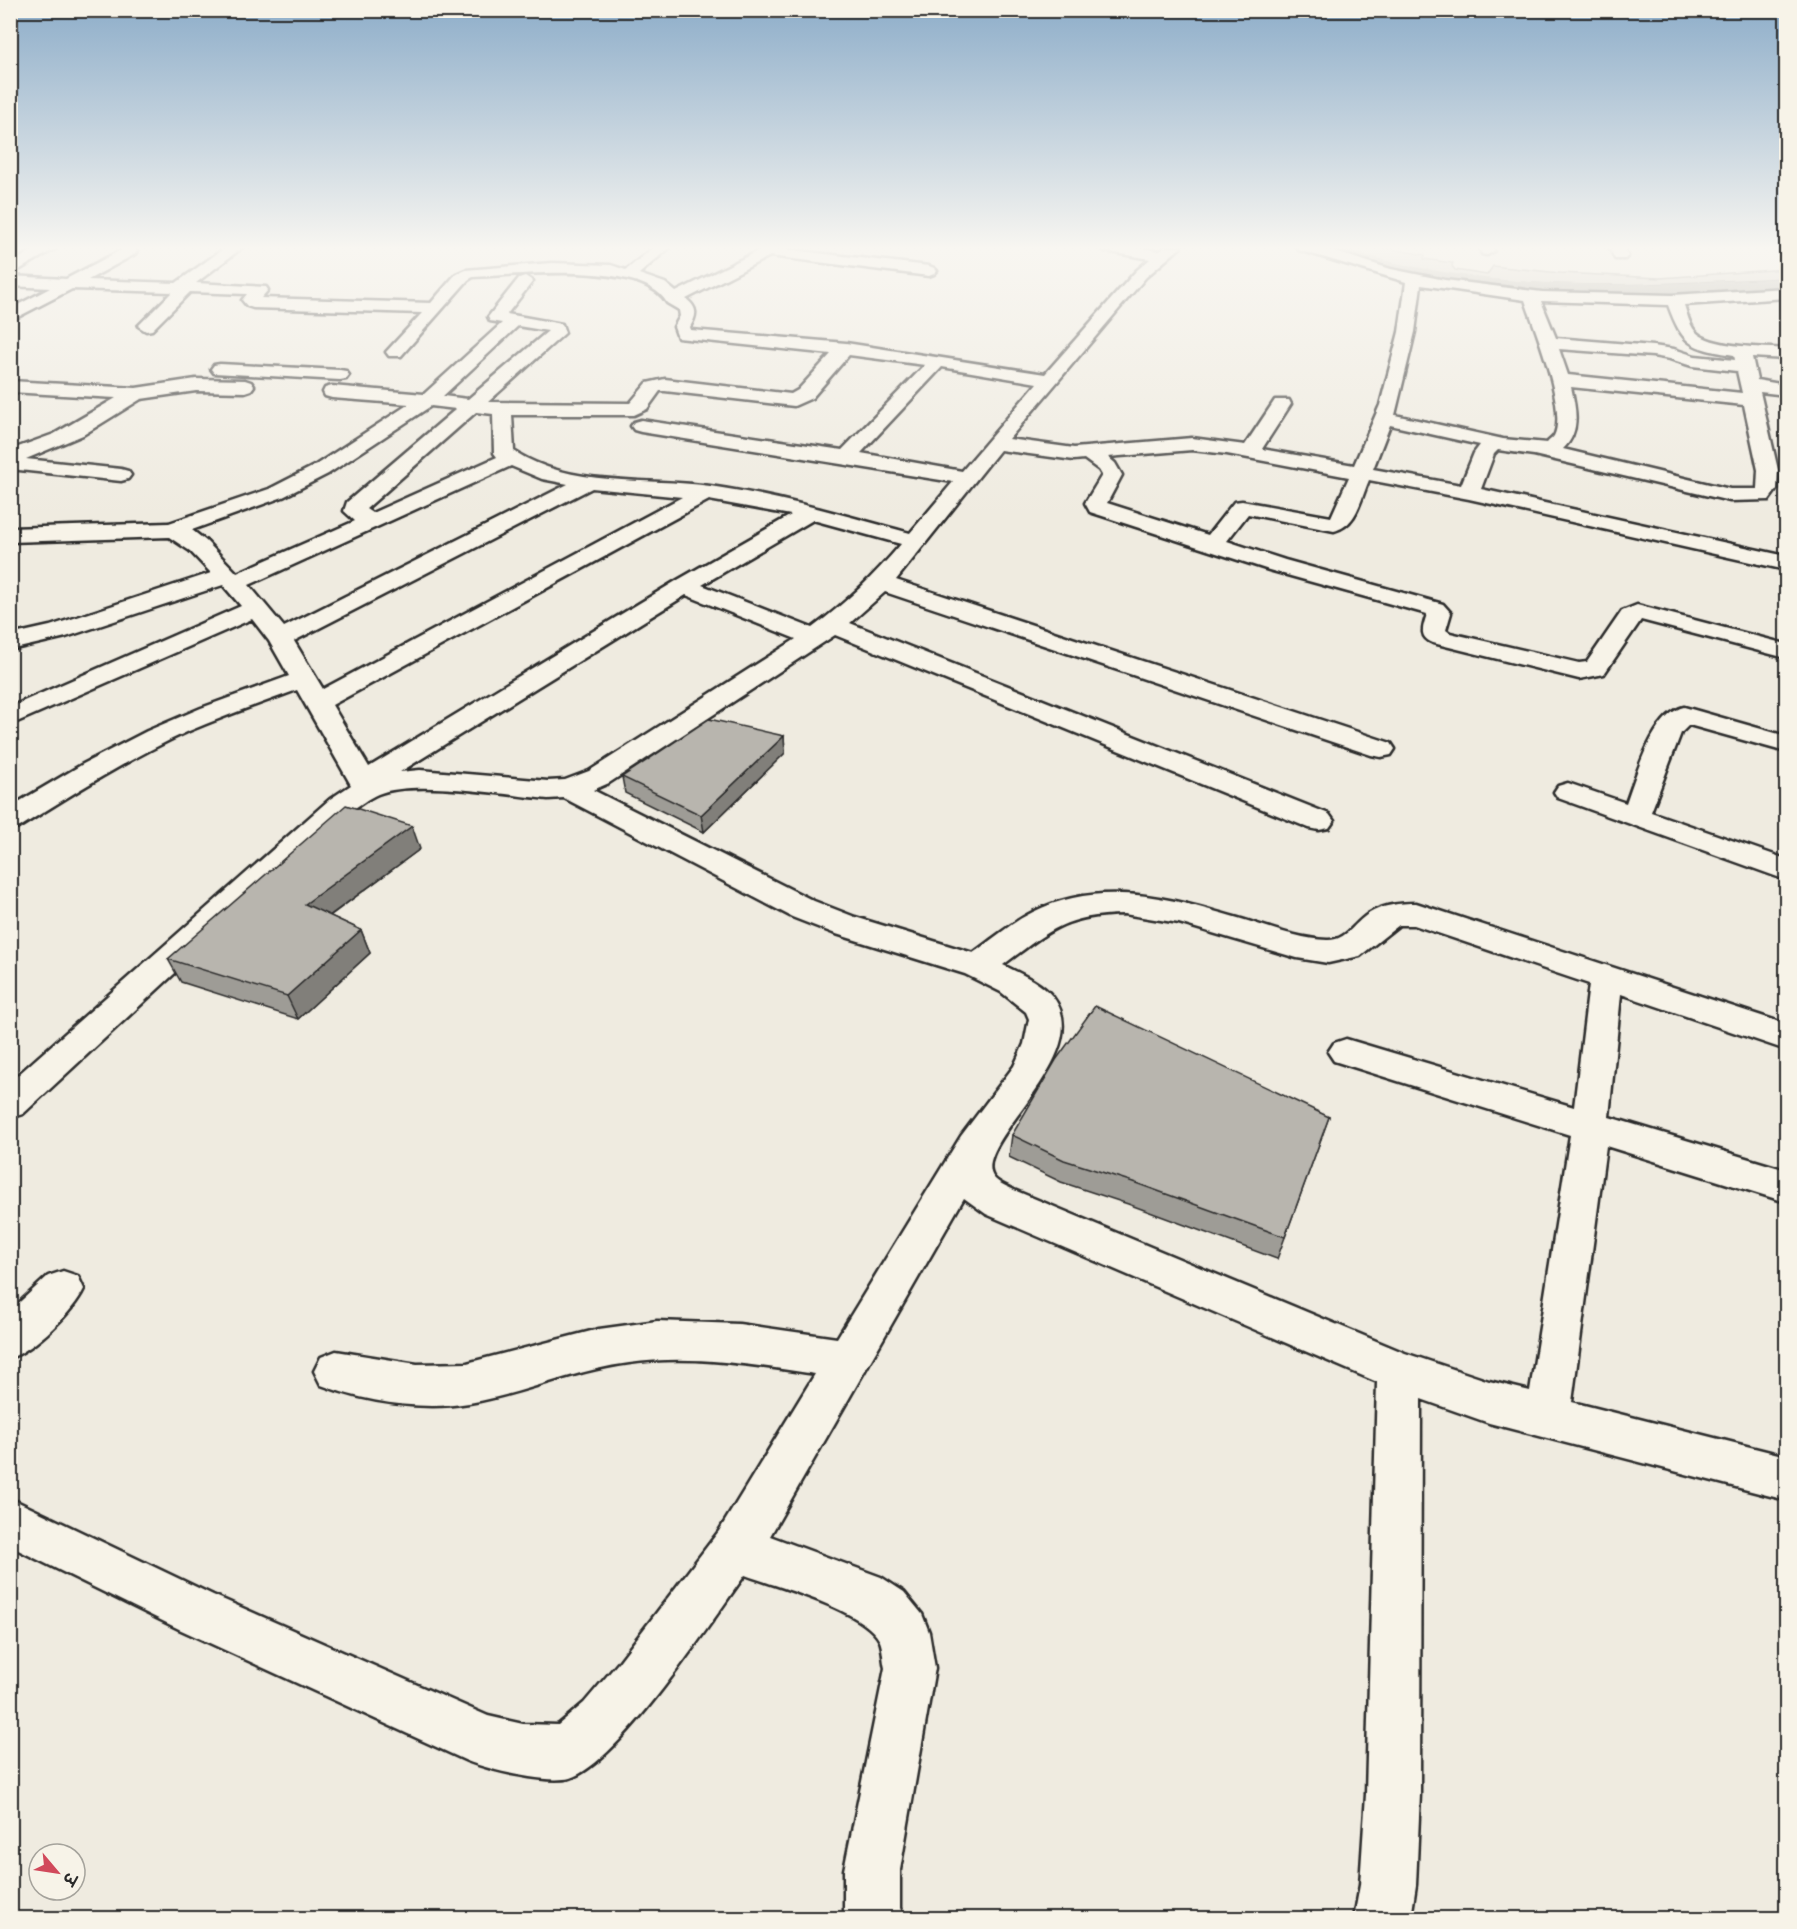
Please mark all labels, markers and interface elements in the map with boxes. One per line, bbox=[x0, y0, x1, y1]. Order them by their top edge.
north arrow bbox=[27, 1842, 87, 1902]
text: उ bbox=[56, 1867, 82, 1890]

